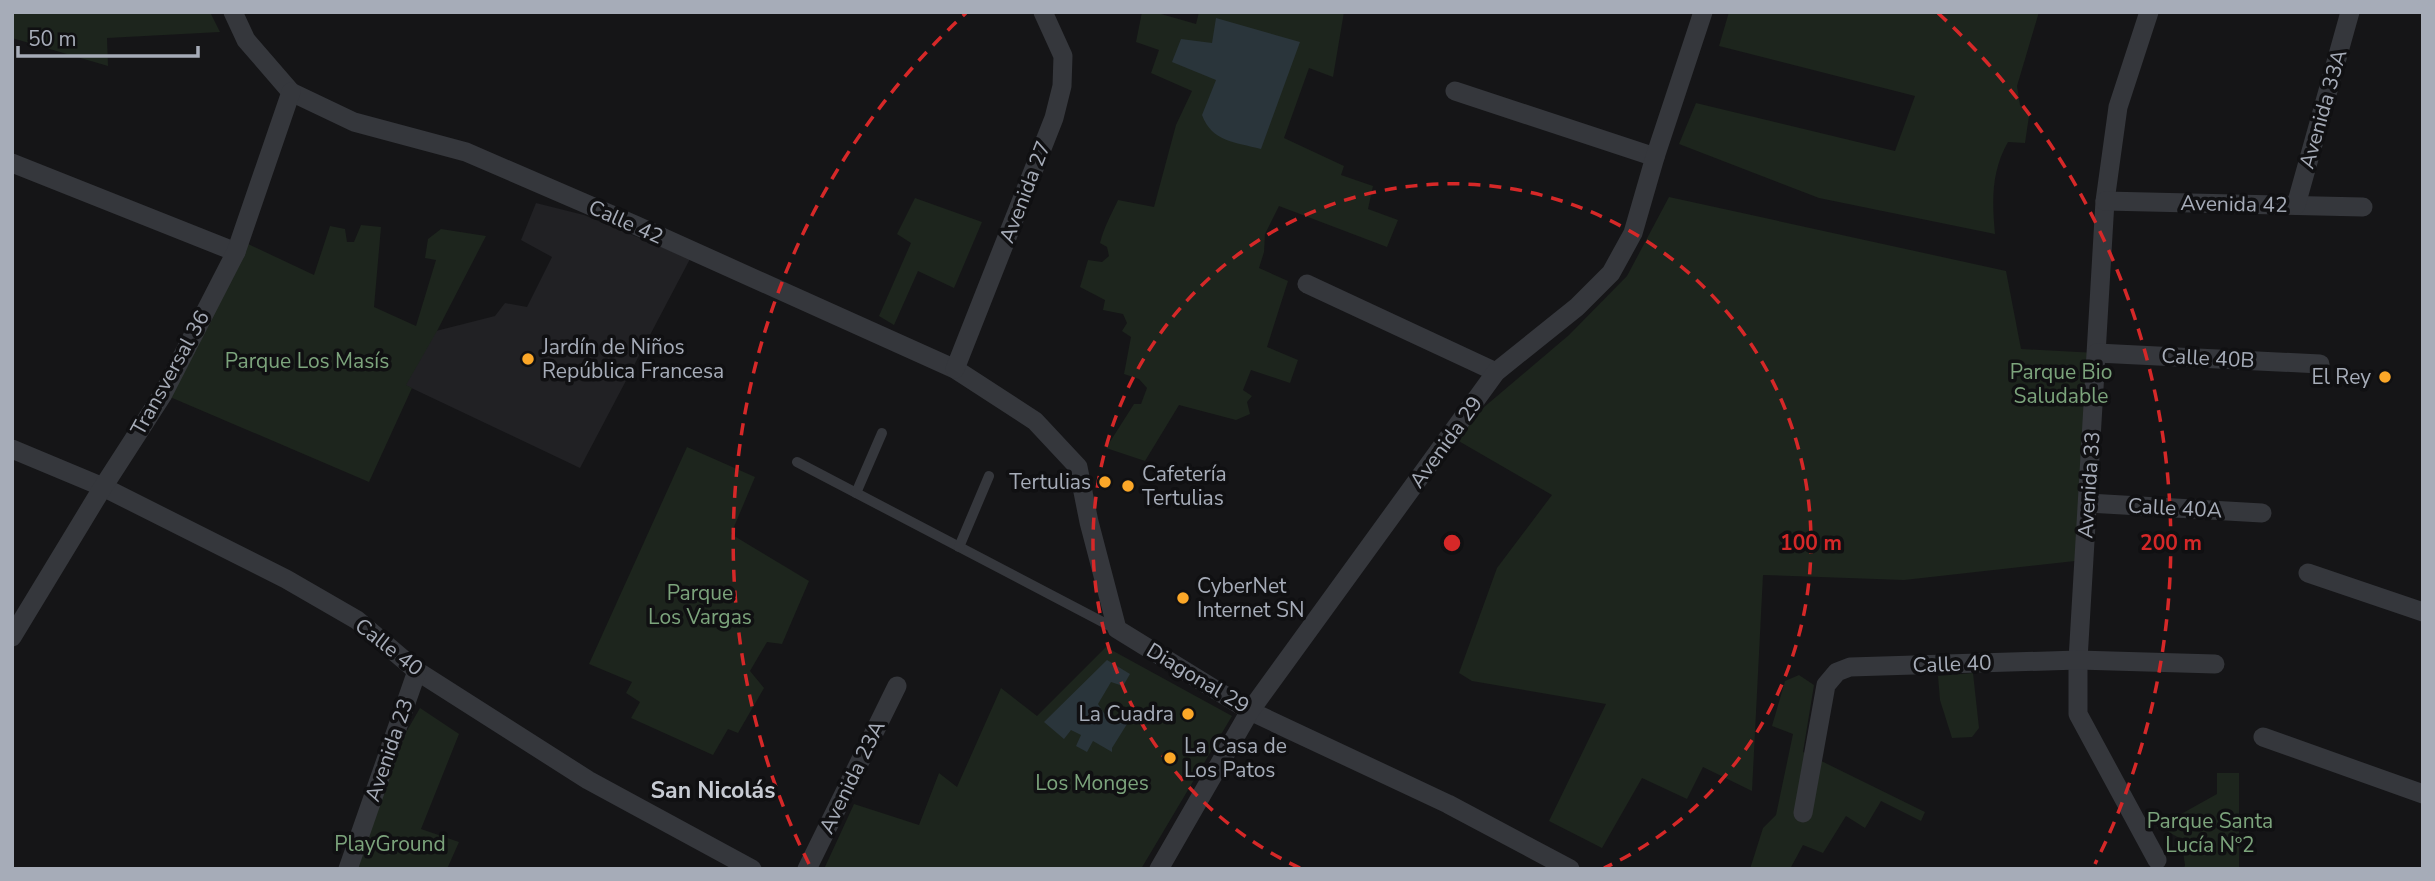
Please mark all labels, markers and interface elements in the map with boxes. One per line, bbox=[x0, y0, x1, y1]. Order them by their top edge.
scale bar bbox=[18, 14, 198, 58]
text: 50 m bbox=[28, 25, 77, 53]
street label: Avenida 33A bbox=[2293, 46, 2353, 172]
street label: Avenida 27 bbox=[993, 137, 1057, 247]
street label: Avenida 42 bbox=[2180, 189, 2288, 219]
street label: Calle 42 bbox=[584, 193, 668, 251]
street label: Transversal 36 bbox=[124, 306, 216, 440]
place label: Jardín de Niños República Francesa bbox=[541, 333, 724, 385]
street label: Calle 40B bbox=[2161, 342, 2255, 374]
park label: Parque Los Masís bbox=[225, 347, 389, 375]
marker: Jardín de Niños República Francesa bbox=[520, 351, 536, 367]
park label: Parque Bio Saludable bbox=[2010, 358, 2112, 410]
place label: El Rey bbox=[2312, 363, 2371, 391]
marker: El Rey bbox=[2377, 369, 2393, 385]
street label: Avenida 29 bbox=[1403, 390, 1489, 494]
street label: Avenida 33 bbox=[2071, 430, 2107, 540]
place label: Cafetería Tertulias bbox=[1142, 460, 1227, 512]
place label: Tertulias bbox=[1009, 468, 1091, 496]
marker: Tertulias bbox=[1097, 474, 1113, 490]
marker: Cafetería Tertulias bbox=[1120, 478, 1136, 494]
street label: Calle 40A bbox=[2127, 492, 2223, 524]
text: 100 m bbox=[1780, 529, 1842, 557]
text: 200 m bbox=[2140, 529, 2202, 557]
centre of rings bbox=[1440, 531, 1464, 555]
place label: CyberNet Internet SN bbox=[1197, 572, 1305, 624]
park label: Parque Los Vargas bbox=[648, 579, 752, 631]
marker: CyberNet Internet SN bbox=[1175, 590, 1191, 606]
street label: Calle 40 bbox=[349, 612, 429, 682]
street label: Diagonal 29 bbox=[1141, 636, 1255, 720]
street label: Calle 40 bbox=[1912, 649, 1992, 679]
street label: Avenida 23 bbox=[358, 695, 420, 805]
place label: La Cuadra bbox=[1078, 700, 1174, 728]
marker: La Cuadra bbox=[1180, 706, 1196, 722]
street label: Avenida 23A bbox=[813, 716, 891, 838]
place label: La Casa de Los Patos bbox=[1184, 732, 1287, 784]
marker: La Casa de Los Patos bbox=[1162, 750, 1178, 766]
park label: Los Monges bbox=[1035, 769, 1149, 797]
district label: San Nicolás bbox=[651, 775, 775, 806]
park label: Parque Santa Lucía Nº2 bbox=[2147, 807, 2273, 859]
park label: PlayGround bbox=[334, 830, 446, 858]

